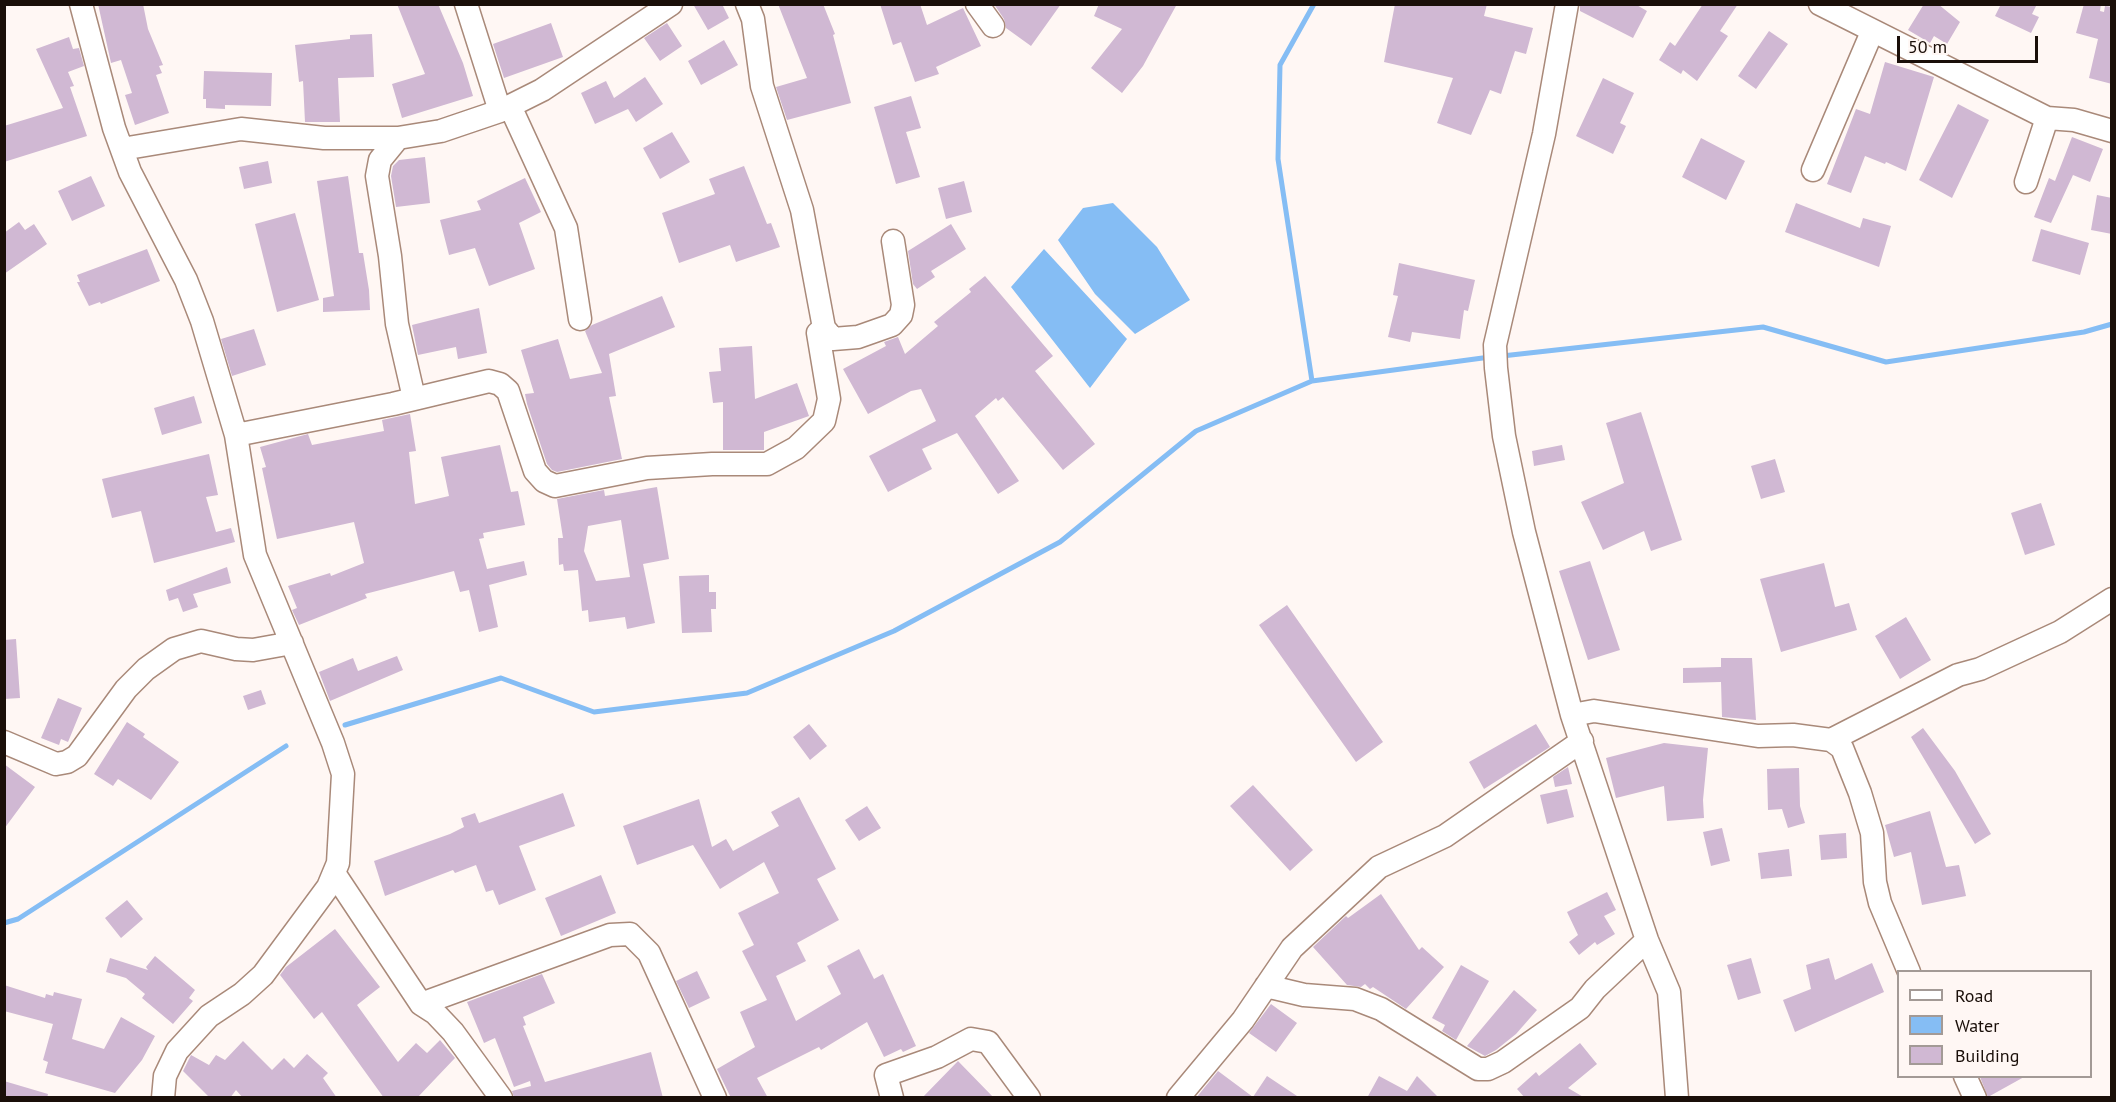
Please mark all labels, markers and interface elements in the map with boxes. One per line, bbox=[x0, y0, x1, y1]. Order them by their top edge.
scale bar bbox=[1900, 24, 2041, 62]
text: 50 m bbox=[1908, 35, 1947, 58]
legend bbox=[1897, 970, 2092, 1078]
text: Road bbox=[1955, 984, 1993, 1007]
text: Water bbox=[1955, 1014, 1999, 1037]
text: Building bbox=[1955, 1044, 2019, 1067]

